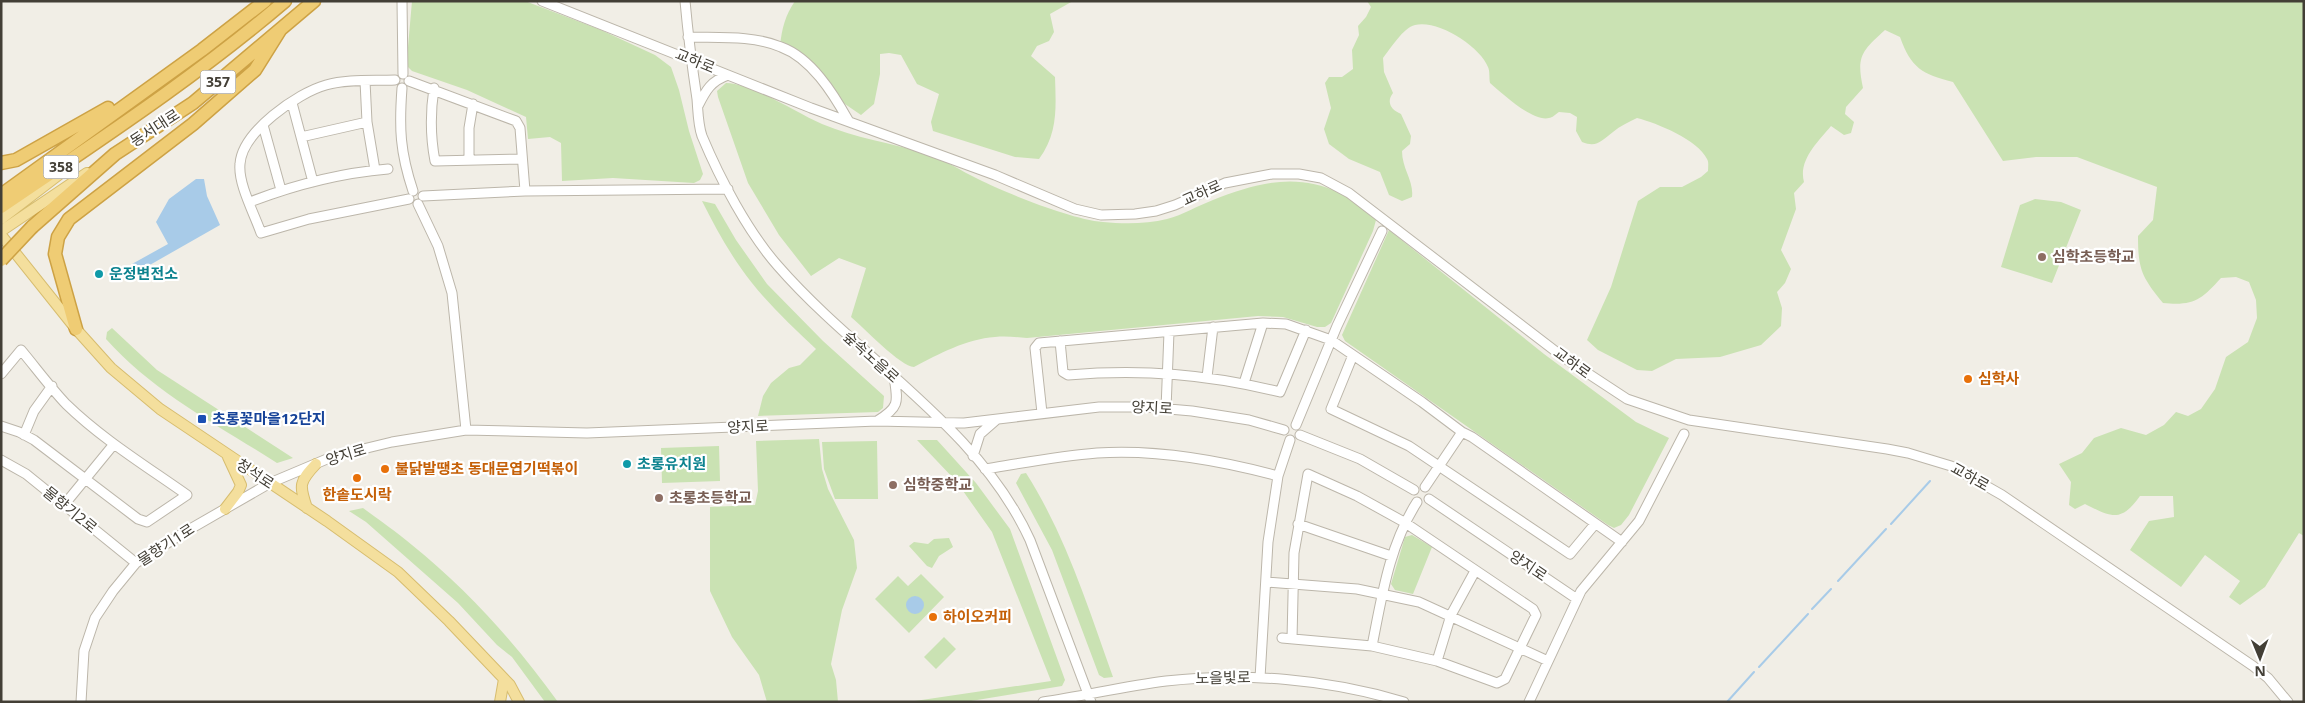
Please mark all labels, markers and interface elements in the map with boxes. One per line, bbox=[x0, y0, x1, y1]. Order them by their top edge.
street label: 교하로 bbox=[672, 43, 718, 77]
road number: 357 bbox=[200, 70, 236, 94]
street label: 동서대로 bbox=[126, 104, 183, 151]
road number: 358 bbox=[44, 156, 78, 178]
street label: 교하로 bbox=[1179, 175, 1225, 210]
place label: 심학초등학교 bbox=[2052, 246, 2135, 266]
marker: 심학초등학교 bbox=[2036, 251, 2048, 263]
place label: 운정변전소 bbox=[109, 263, 178, 283]
marker: 운정변전소 bbox=[93, 268, 105, 280]
street label: 숲속노을로 bbox=[839, 326, 904, 387]
street label: 교하로 bbox=[1550, 342, 1595, 382]
place label: 심학사 bbox=[1978, 368, 2020, 388]
marker: 심학사 bbox=[1962, 373, 1974, 385]
street label: 양지로 bbox=[1131, 396, 1173, 418]
place label: 초롱꽃마을12단지 bbox=[212, 408, 326, 428]
marker: 초롱꽃마을12단지 bbox=[196, 413, 208, 425]
street label: 양지로 bbox=[727, 415, 769, 437]
street label: 양지로 bbox=[323, 438, 368, 470]
street label: 청석로 bbox=[233, 453, 278, 493]
place label: 초롱유치원 bbox=[637, 453, 706, 473]
street label: 교하로 bbox=[1948, 457, 1993, 495]
place label: 불닭발땡초 동대문엽기떡볶이 bbox=[395, 458, 578, 478]
marker: 초롱유치원 bbox=[621, 458, 633, 470]
marker: 불닭발땡초 동대문엽기떡볶이 bbox=[379, 463, 391, 475]
marker: 한솥도시락 bbox=[351, 472, 363, 484]
place label: 심학중학교 bbox=[903, 474, 972, 494]
marker: 심학중학교 bbox=[887, 479, 899, 491]
street label: 물향기2로 bbox=[40, 481, 102, 537]
place label: 한솥도시락 bbox=[322, 484, 392, 504]
place label: 초롱초등학교 bbox=[669, 487, 752, 507]
marker: 초롱초등학교 bbox=[653, 492, 665, 504]
street label: 물향기1로 bbox=[133, 518, 198, 570]
street label: 양지로 bbox=[1506, 545, 1551, 585]
place label: 하이오커피 bbox=[943, 606, 1012, 626]
marker: 하이오커피 bbox=[927, 611, 939, 623]
north arrow bbox=[2235, 633, 2285, 683]
text: N bbox=[2254, 662, 2266, 681]
street label: 노을빛로 bbox=[1195, 667, 1251, 687]

